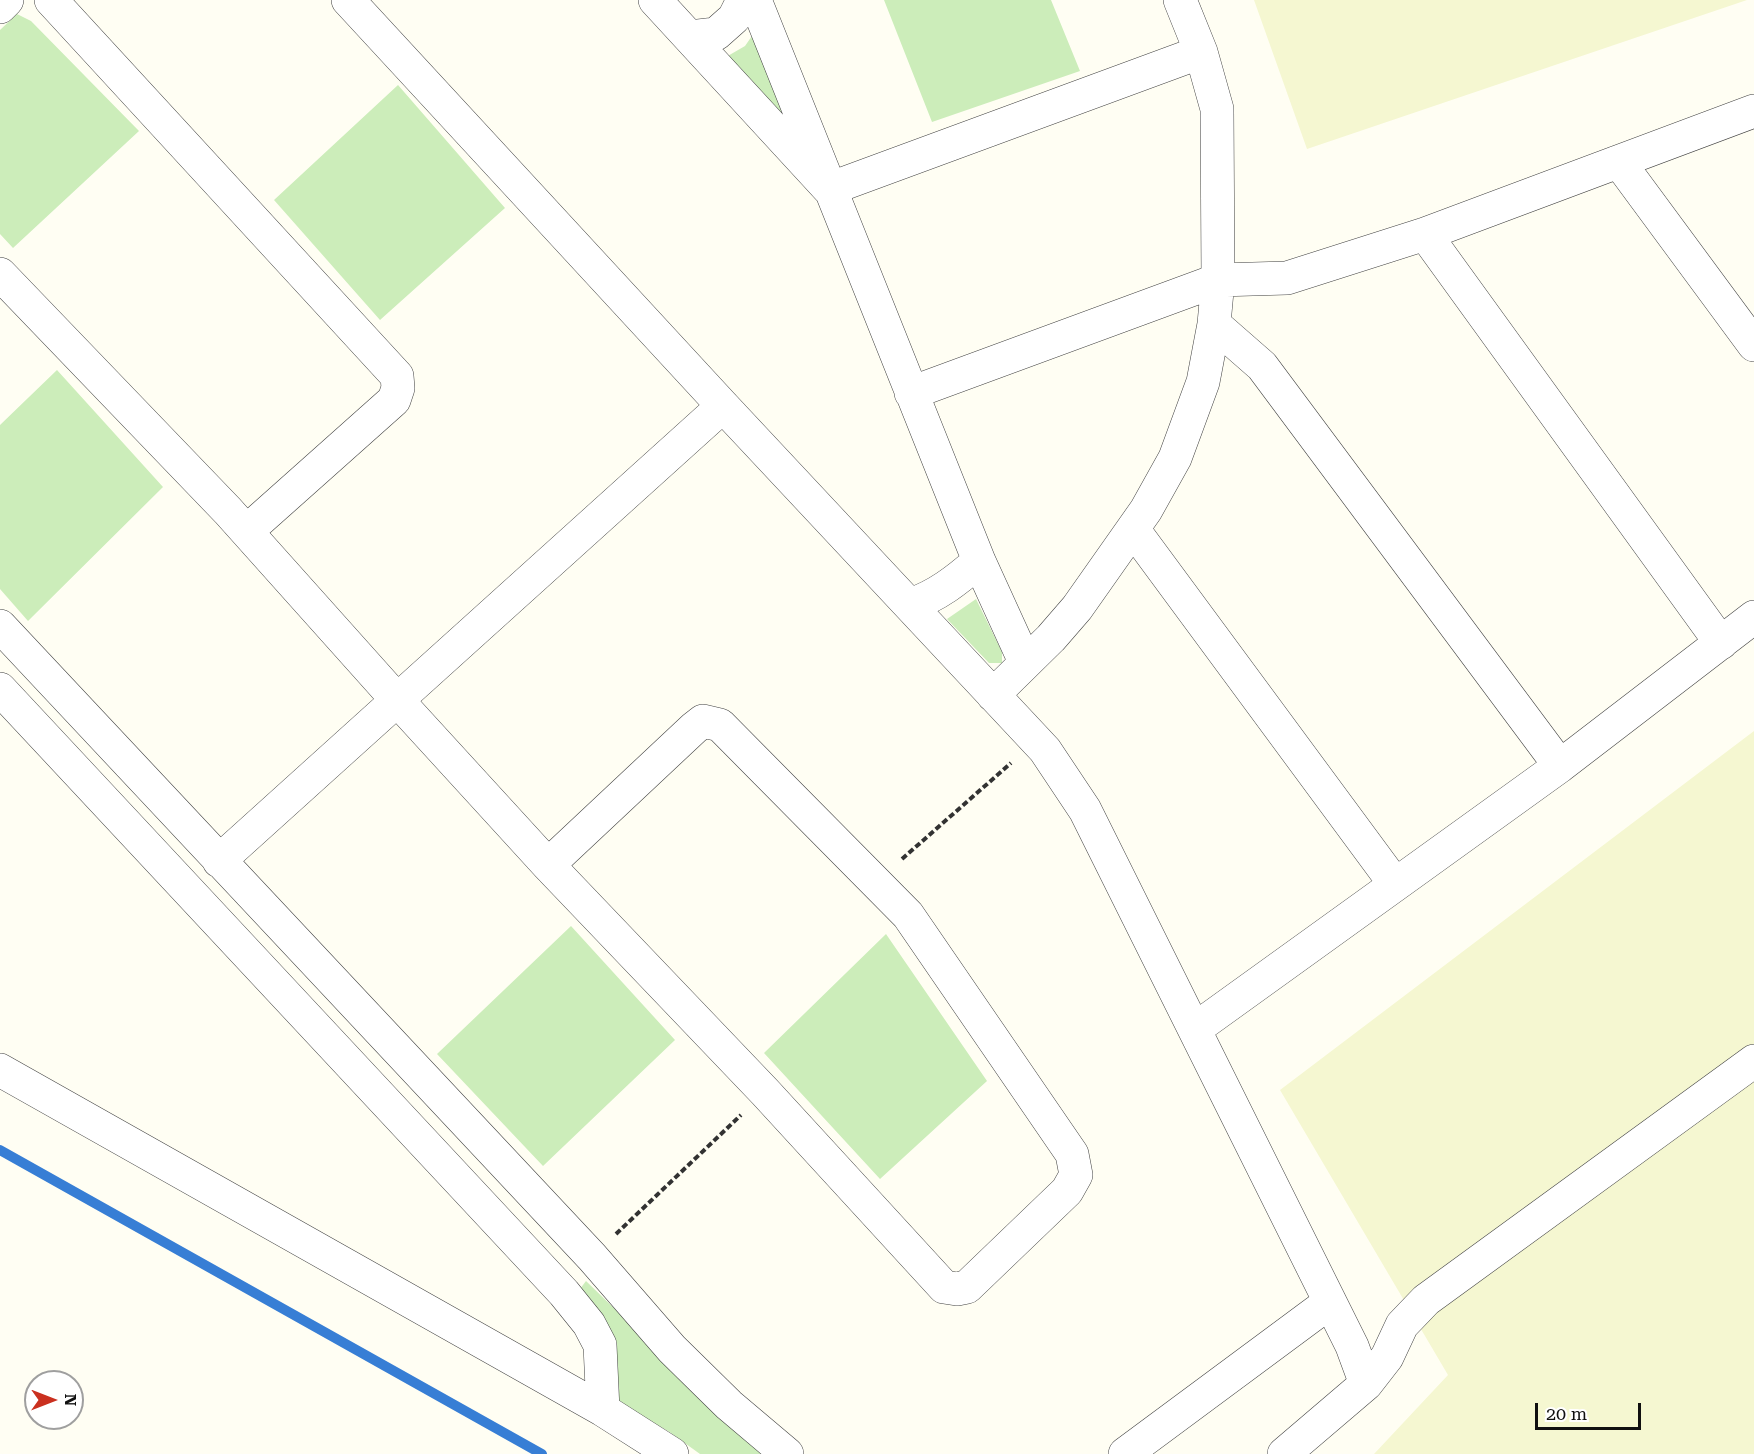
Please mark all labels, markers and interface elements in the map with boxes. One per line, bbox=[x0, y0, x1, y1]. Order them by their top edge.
north arrow bbox=[24, 1370, 84, 1430]
scale bar bbox=[1538, 1391, 1644, 1429]
text: N bbox=[61, 1394, 80, 1406]
text: 20 m bbox=[1546, 1403, 1587, 1424]

